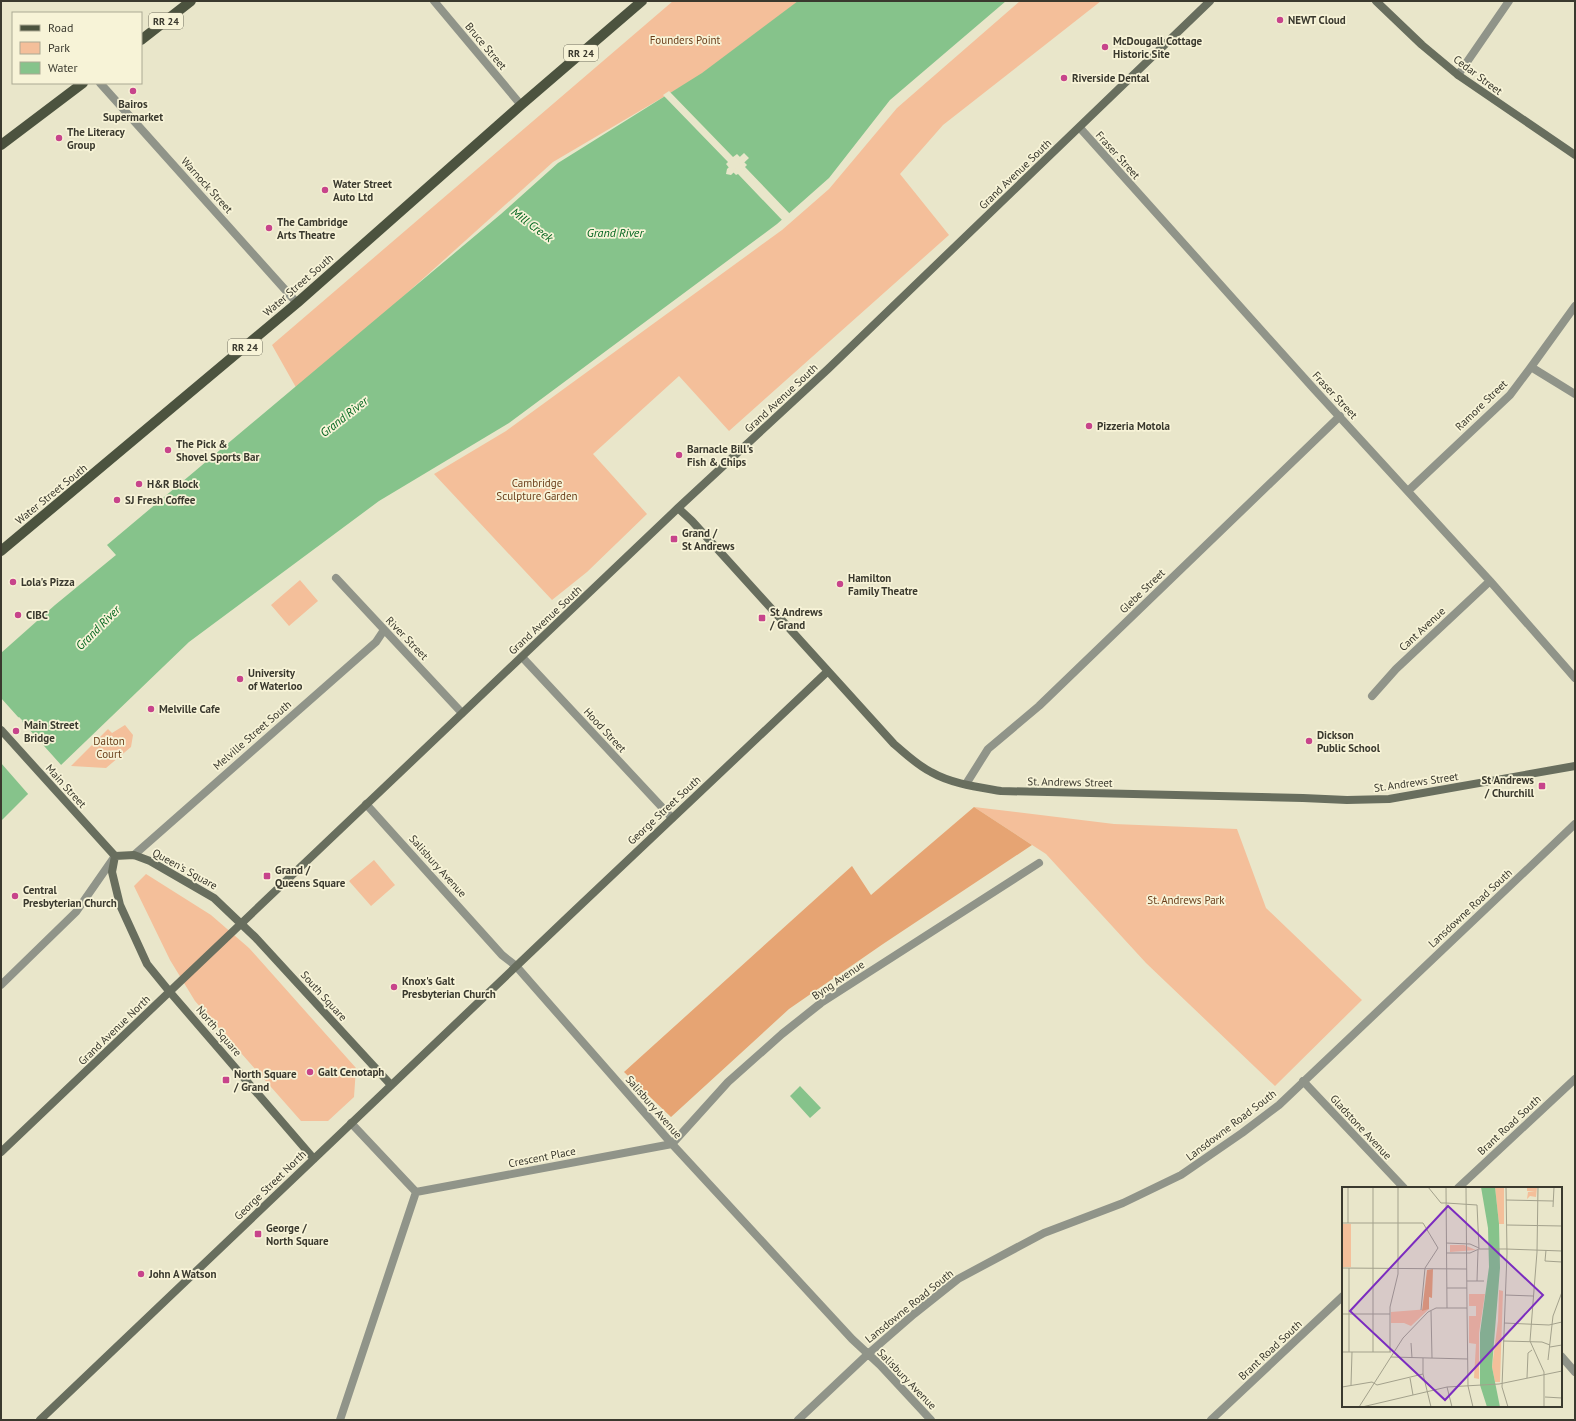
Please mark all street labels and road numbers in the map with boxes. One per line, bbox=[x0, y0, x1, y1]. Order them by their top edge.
road number: RR 24 bbox=[149, 13, 183, 29]
street label: Bruce Street bbox=[462, 20, 510, 73]
road number: RR 24 bbox=[564, 45, 598, 61]
street label: Cedar Street bbox=[1451, 52, 1505, 98]
street label: Fraser Street bbox=[1093, 128, 1143, 182]
street label: Grand Avenue South bbox=[976, 136, 1054, 212]
street label: Warnock Street bbox=[178, 154, 236, 216]
street label: Water Street South bbox=[260, 251, 336, 319]
road number: RR 24 bbox=[228, 339, 262, 355]
street label: Grand Avenue South bbox=[741, 360, 821, 436]
street label: Fraser Street bbox=[1309, 368, 1361, 422]
street label: Ramore Street bbox=[1452, 376, 1510, 433]
street label: Water Street South bbox=[12, 461, 90, 527]
street label: Glebe Street bbox=[1116, 566, 1168, 616]
street label: Grand Avenue South bbox=[505, 582, 585, 658]
street label: Cant Avenue bbox=[1396, 604, 1448, 654]
street label: River Street bbox=[383, 613, 431, 663]
street label: Melville Street South bbox=[210, 697, 294, 773]
street label: Hood Street bbox=[581, 705, 629, 755]
street label: Main Street bbox=[43, 761, 89, 811]
street label: St. Andrews Street bbox=[1373, 769, 1459, 795]
street label: George Street South bbox=[625, 773, 703, 847]
street label: St. Andrews Street bbox=[1027, 774, 1113, 790]
street label: Salisbury Avenue bbox=[406, 832, 470, 900]
street label: Queen's Square bbox=[150, 845, 220, 893]
street label: Lansdowne Road South bbox=[1425, 866, 1515, 950]
street label: Byng Avenue bbox=[809, 957, 867, 1003]
street label: South Square bbox=[298, 968, 350, 1024]
street label: Grand Avenue North bbox=[75, 992, 153, 1068]
street label: North Square bbox=[193, 1003, 245, 1059]
street label: Salisbury Avenue bbox=[623, 1072, 686, 1142]
street label: Lansdowne Road South bbox=[1183, 1086, 1279, 1164]
street label: Gladstone Avenue bbox=[1327, 1092, 1395, 1163]
street label: Brant Road South bbox=[1474, 1092, 1544, 1158]
street label: Crescent Place bbox=[507, 1144, 577, 1170]
street label: George Street North bbox=[231, 1147, 309, 1223]
street label: Lansdowne Road South bbox=[862, 1266, 956, 1346]
street label: Brant Road South bbox=[1235, 1317, 1305, 1383]
street label: Salisbury Avenue bbox=[874, 1346, 940, 1413]

